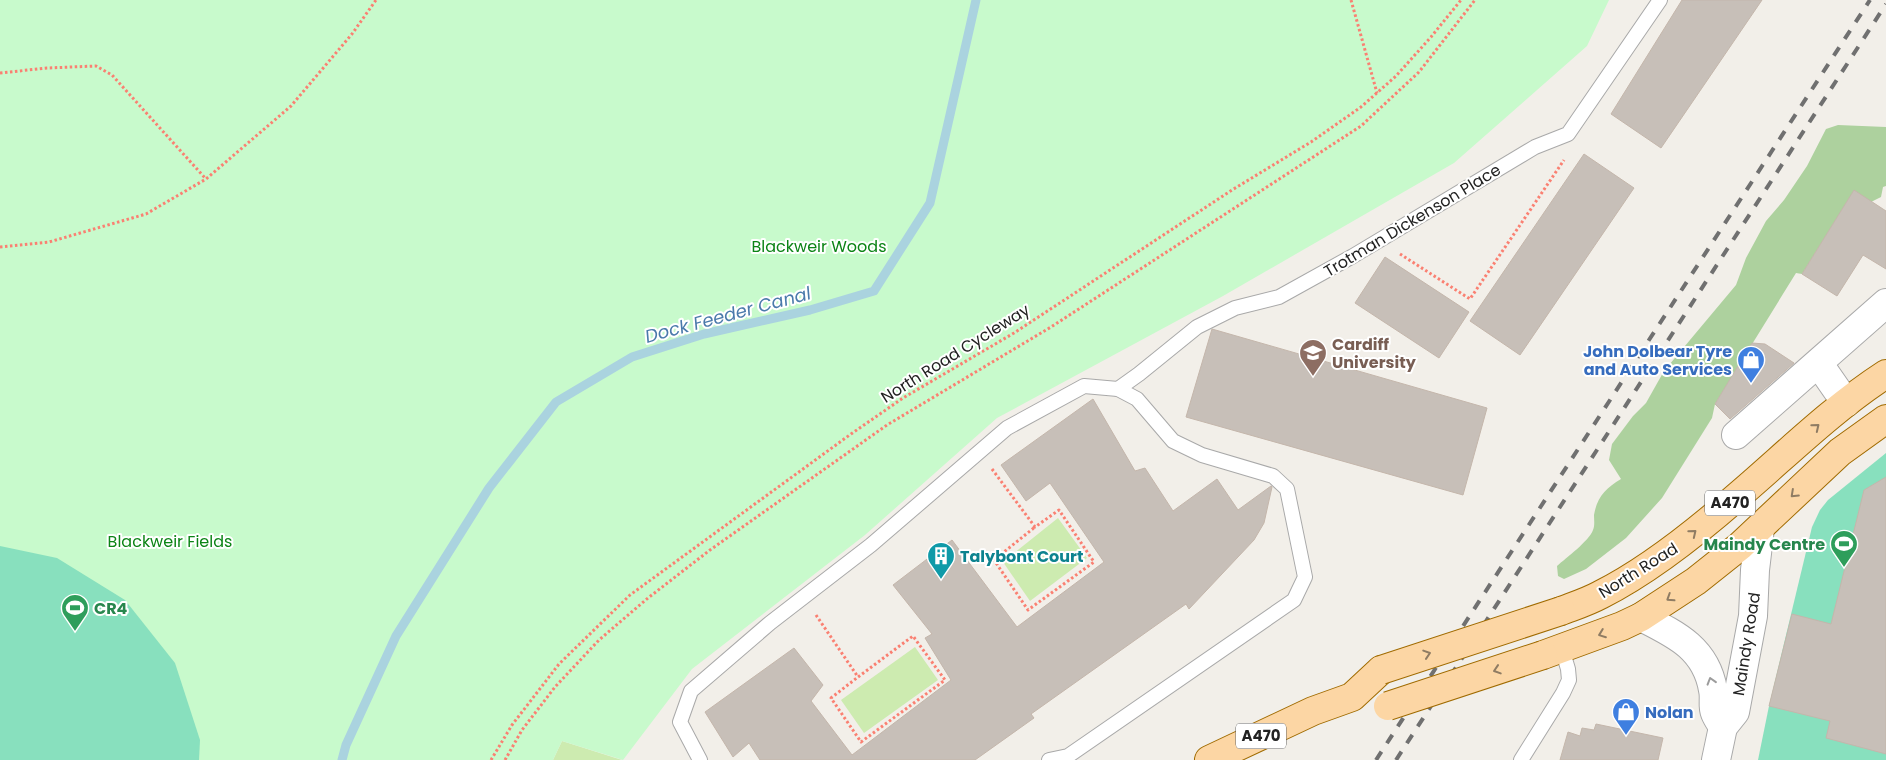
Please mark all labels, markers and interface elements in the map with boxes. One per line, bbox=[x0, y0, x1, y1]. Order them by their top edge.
street label: Trotman Dickenson Place bbox=[1319, 158, 1505, 282]
park label: Blackweir Woods bbox=[752, 235, 887, 258]
water label: Dock Feeder Canal bbox=[642, 280, 814, 349]
street label: North Road Cycleway bbox=[876, 298, 1034, 409]
place label: Cardiff University bbox=[1332, 333, 1417, 374]
school or university icon: Cardiff University bbox=[1298, 338, 1328, 377]
place label: John Dolbear Tyre and Auto Services bbox=[1583, 340, 1732, 381]
shop icon: John Dolbear Tyre and Auto Services bbox=[1736, 345, 1766, 384]
one-way arrow bbox=[1810, 424, 1819, 433]
one-way arrow bbox=[1791, 488, 1800, 497]
road number: A470 bbox=[1705, 490, 1755, 516]
sports icon: Maindy Centre bbox=[1829, 529, 1859, 568]
park label: Blackweir Fields bbox=[108, 530, 232, 553]
one-way arrow bbox=[1687, 530, 1696, 539]
place label: Maindy Centre bbox=[1704, 533, 1825, 556]
street label: North Road bbox=[1594, 537, 1682, 604]
building icon: Talybont Court bbox=[926, 541, 956, 580]
place label: Talybont Court bbox=[960, 545, 1083, 568]
street label: Maindy Road bbox=[1727, 591, 1766, 697]
one-way arrow bbox=[1666, 592, 1675, 601]
sports icon: CR4 bbox=[60, 593, 90, 632]
place label: CR4 bbox=[94, 597, 128, 620]
one-way arrow bbox=[1598, 628, 1607, 638]
one-way arrow bbox=[1423, 650, 1431, 660]
one-way arrow bbox=[1493, 664, 1502, 674]
one-way arrow bbox=[1706, 677, 1716, 685]
shop icon: Nolan bbox=[1611, 697, 1641, 736]
place label: Nolan bbox=[1645, 701, 1694, 724]
road number: A470 bbox=[1236, 724, 1286, 748]

